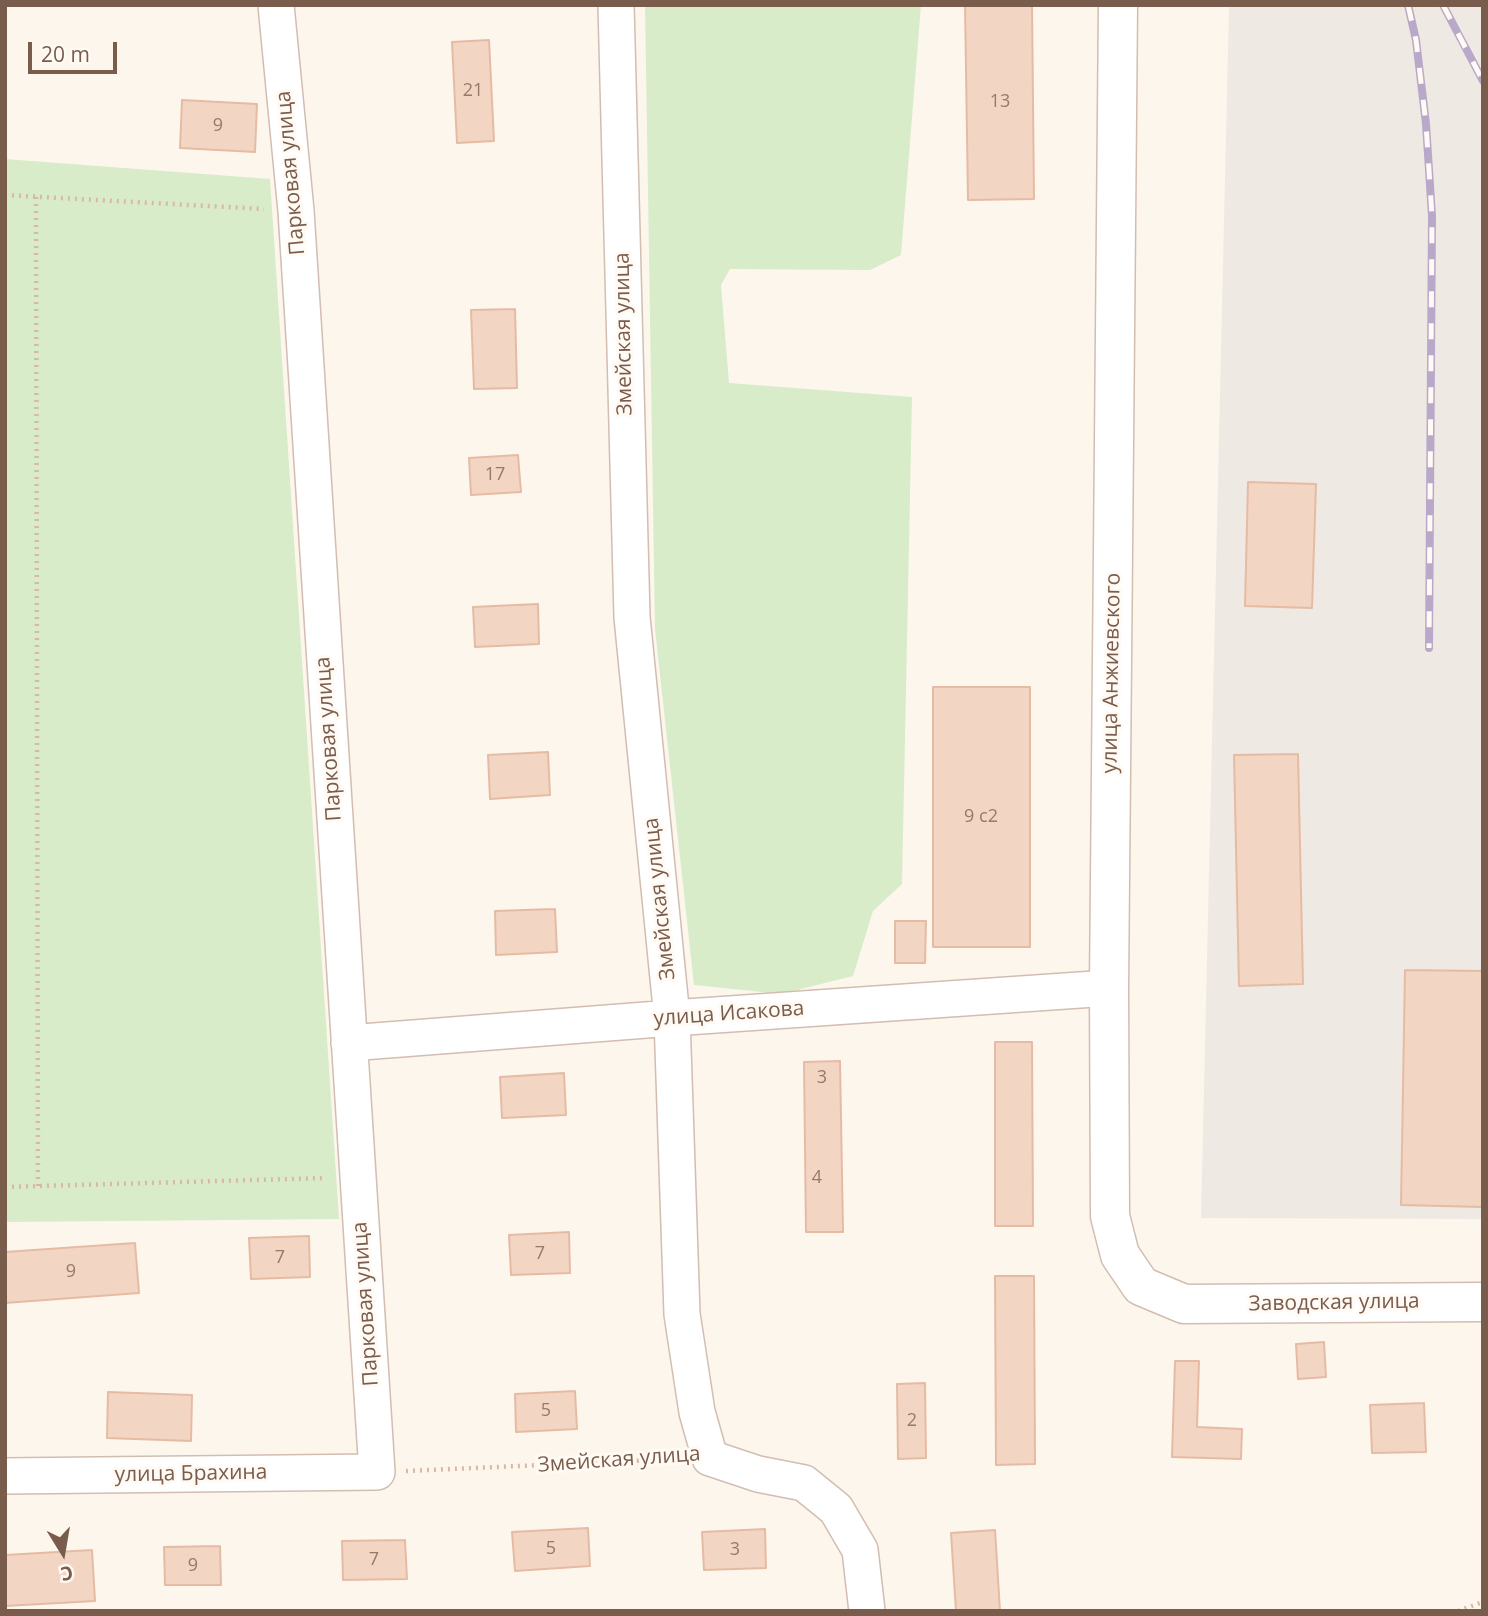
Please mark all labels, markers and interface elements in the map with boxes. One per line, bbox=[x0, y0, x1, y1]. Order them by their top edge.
scale bar bbox=[32, 28, 121, 72]
text: 20 m bbox=[41, 40, 90, 68]
house number: 21 bbox=[463, 80, 483, 102]
street label: Парковая улица bbox=[271, 90, 311, 256]
house number: 13 bbox=[990, 91, 1010, 113]
house number: 9 bbox=[213, 115, 223, 137]
street label: Змейская улица bbox=[610, 252, 638, 416]
house number: 17 bbox=[485, 464, 505, 486]
street label: улица Анжиевского bbox=[1098, 573, 1126, 773]
street label: Парковая улица bbox=[311, 656, 347, 822]
house number: 9 с2 bbox=[964, 806, 998, 828]
street label: Змейская улица bbox=[639, 817, 681, 981]
street label: улица Исакова bbox=[653, 996, 805, 1032]
house number: 3 bbox=[817, 1067, 827, 1089]
house number: 4 bbox=[812, 1167, 822, 1189]
street label: Парковая улица bbox=[348, 1221, 384, 1387]
house number: 7 bbox=[535, 1243, 545, 1265]
house number: 7 bbox=[275, 1247, 285, 1269]
house number: 9 bbox=[66, 1261, 76, 1283]
street label: Заводская улица bbox=[1248, 1289, 1420, 1317]
house number: 5 bbox=[541, 1400, 551, 1422]
house number: 2 bbox=[907, 1410, 917, 1432]
street label: Змейская улица bbox=[537, 1442, 701, 1478]
street label: улица Брахина bbox=[114, 1460, 268, 1488]
north arrow bbox=[28, 1518, 98, 1588]
house number: 5 bbox=[546, 1538, 556, 1560]
house number: 3 bbox=[730, 1539, 740, 1561]
house number: 7 bbox=[369, 1549, 379, 1571]
house number: 9 bbox=[188, 1555, 198, 1577]
text: С bbox=[59, 1560, 75, 1588]

